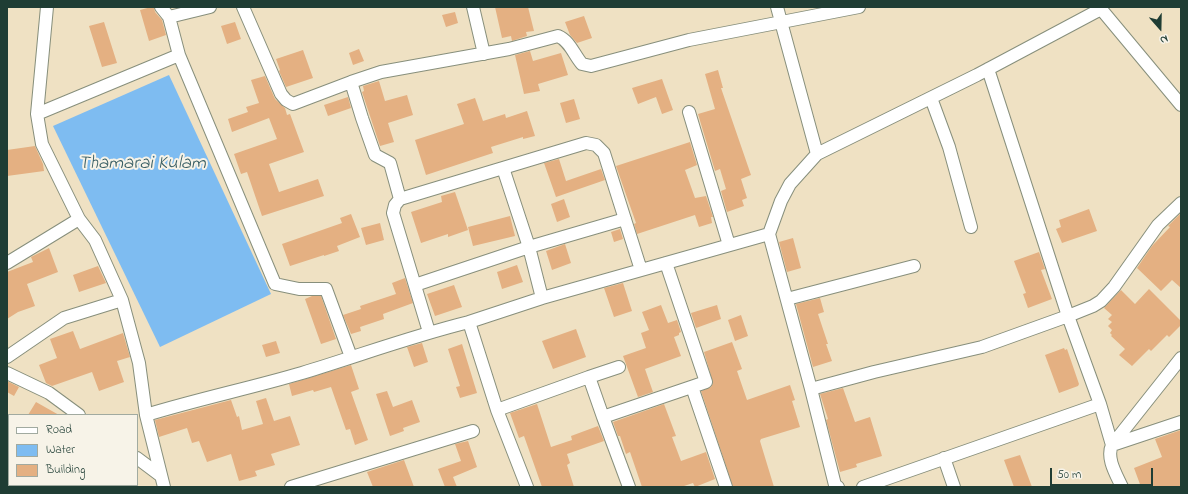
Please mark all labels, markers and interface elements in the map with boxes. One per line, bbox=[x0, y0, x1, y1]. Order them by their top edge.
north arrow bbox=[1140, 8, 1180, 48]
text: N bbox=[1158, 30, 1170, 48]
water label: Thamarai Kulam bbox=[78, 154, 206, 176]
legend bbox=[8, 414, 138, 486]
text: Road bbox=[46, 421, 72, 439]
text: Water bbox=[46, 441, 75, 459]
scale bar bbox=[1052, 460, 1155, 486]
text: Building bbox=[46, 461, 85, 479]
text: 50 m bbox=[1057, 466, 1081, 484]

